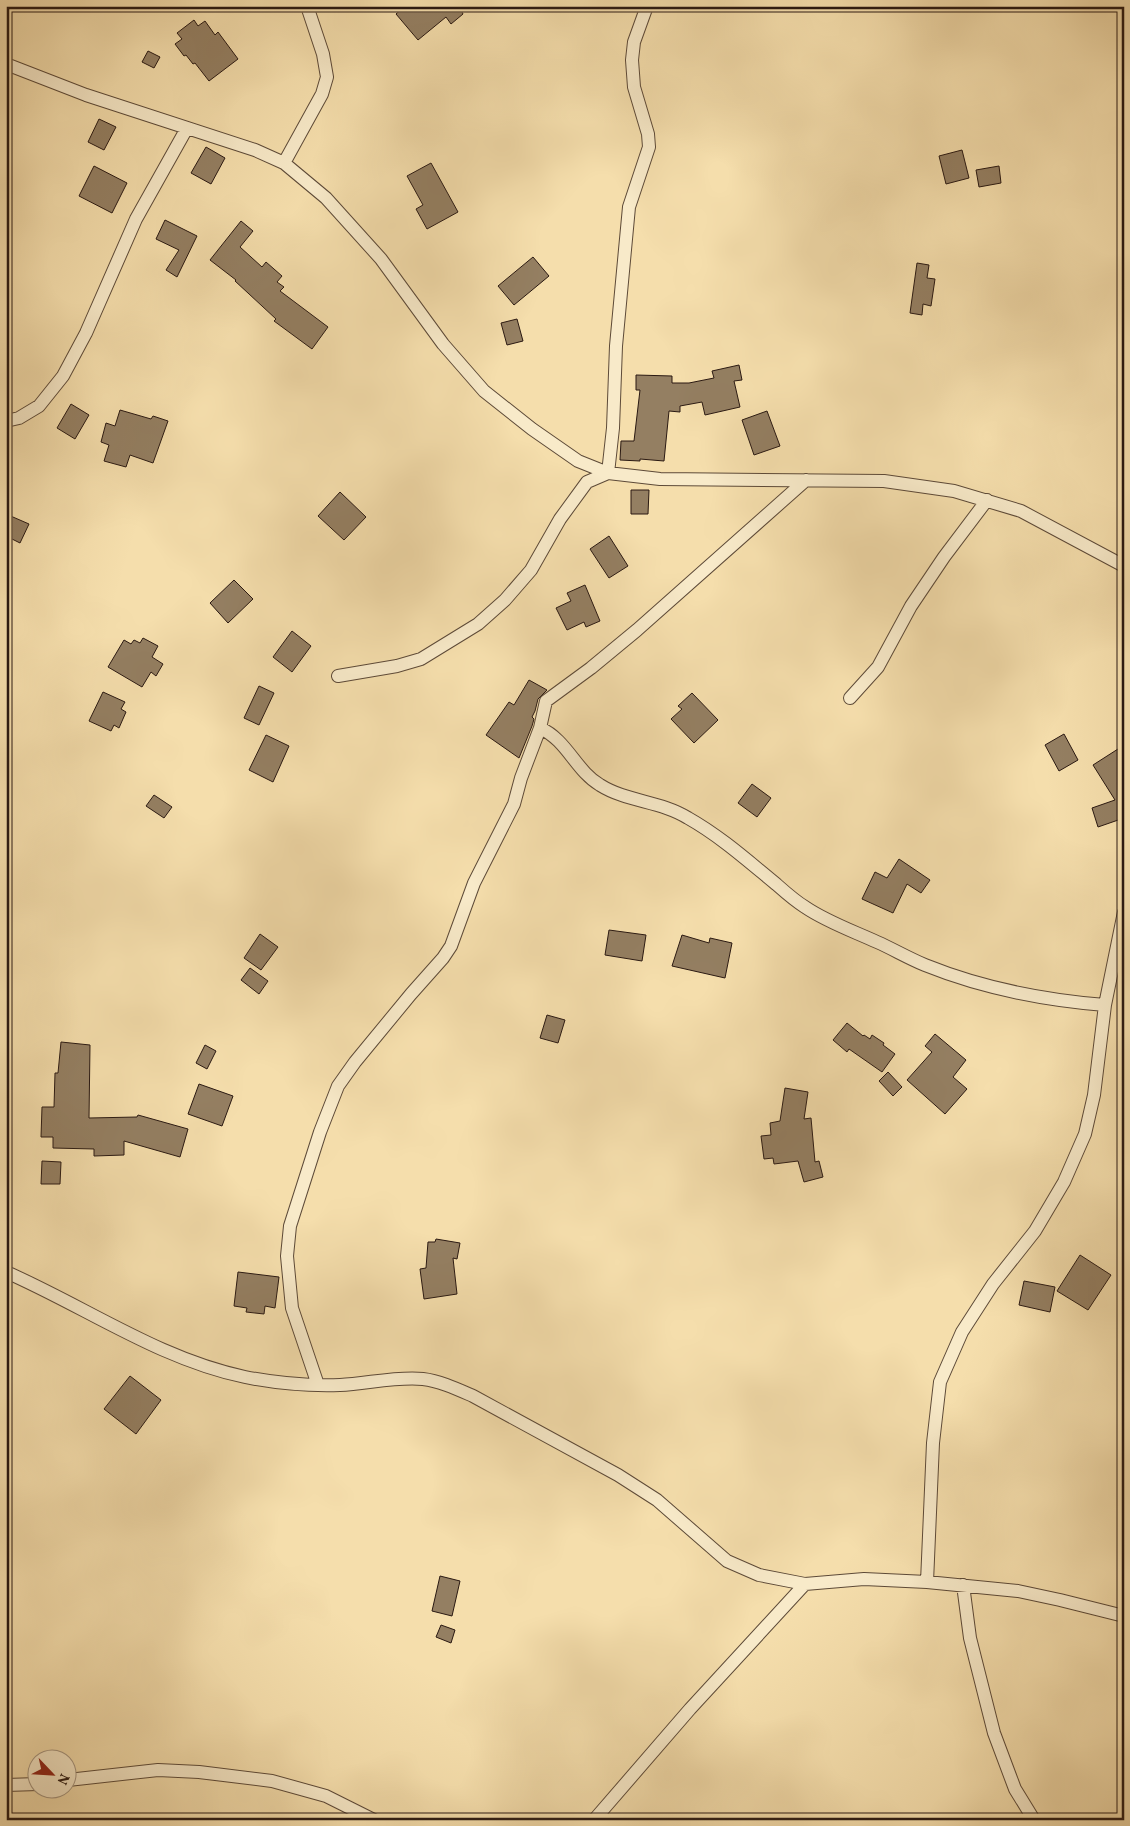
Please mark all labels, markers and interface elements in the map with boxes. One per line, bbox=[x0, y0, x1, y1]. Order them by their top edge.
north arrow bbox=[28, 1748, 78, 1798]
text: N bbox=[52, 1770, 73, 1787]

